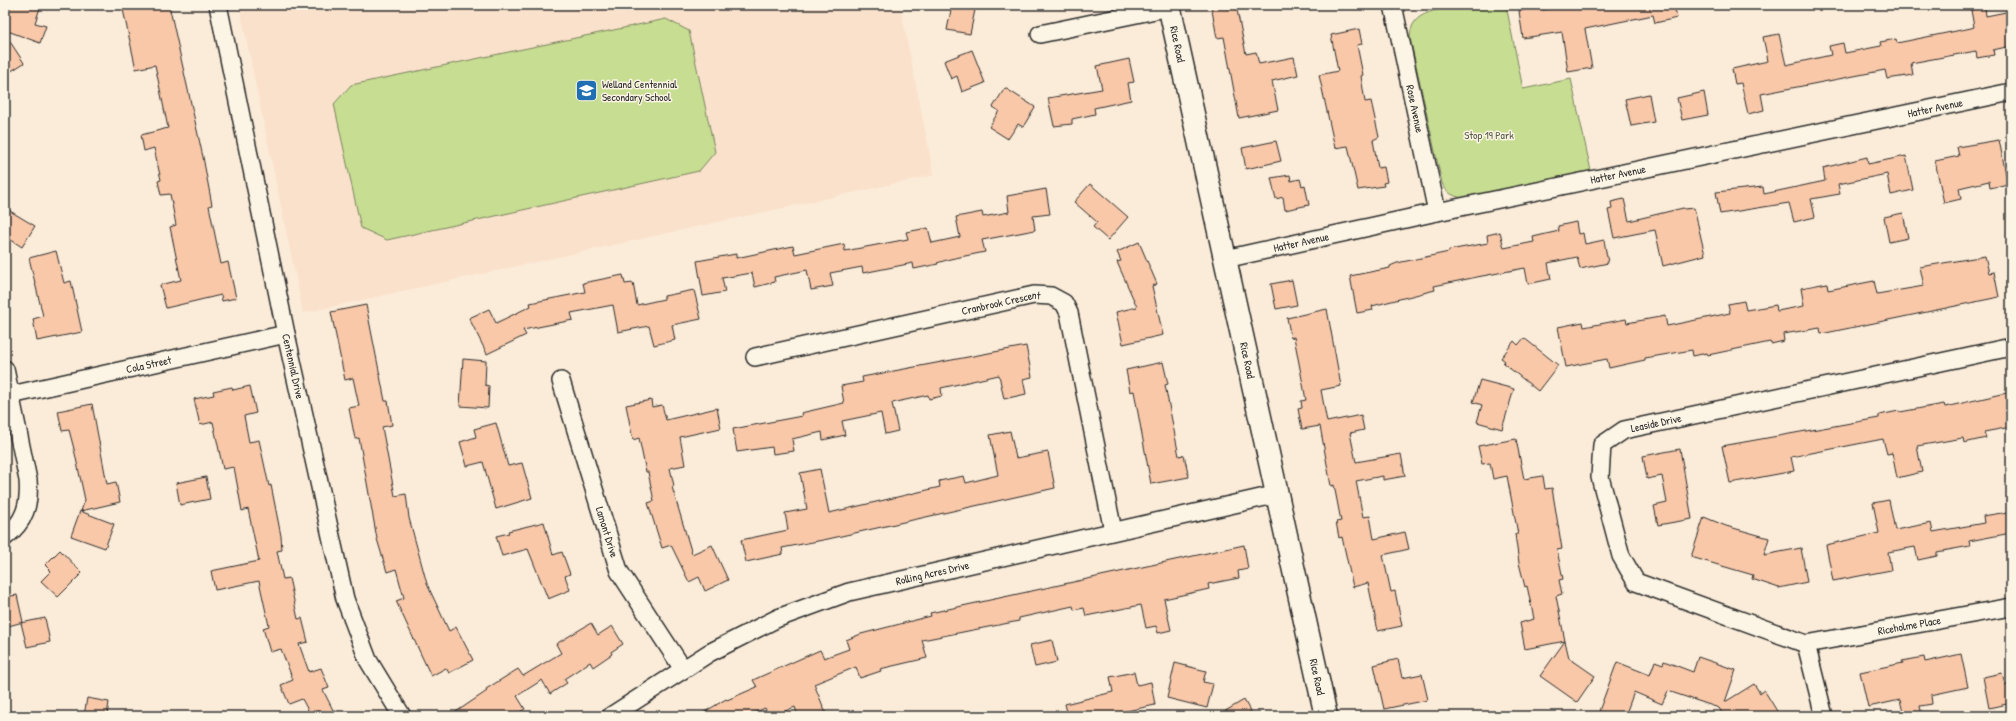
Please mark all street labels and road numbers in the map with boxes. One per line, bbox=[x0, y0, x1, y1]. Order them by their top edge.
street label: Rice Road bbox=[1167, 25, 1189, 64]
street label: Rose Avenue bbox=[1403, 83, 1427, 134]
street label: Hatter Avenue bbox=[1906, 95, 1965, 120]
street label: Hatter Avenue bbox=[1589, 161, 1647, 187]
street label: Hatter Avenue bbox=[1272, 229, 1331, 255]
street label: Cranbrook Crescent bbox=[960, 288, 1041, 318]
street label: Centennial Drive bbox=[279, 332, 307, 401]
street label: Rice Road bbox=[1237, 341, 1258, 381]
street label: Cola Street bbox=[125, 353, 173, 376]
street label: Leaside Drive bbox=[1629, 411, 1683, 435]
street label: Lamont Drive bbox=[593, 505, 622, 560]
street label: Rolling Acres Drive bbox=[894, 558, 971, 588]
street label: Riceholme Place bbox=[1877, 613, 1942, 638]
street label: Rice Road bbox=[1307, 657, 1328, 697]

